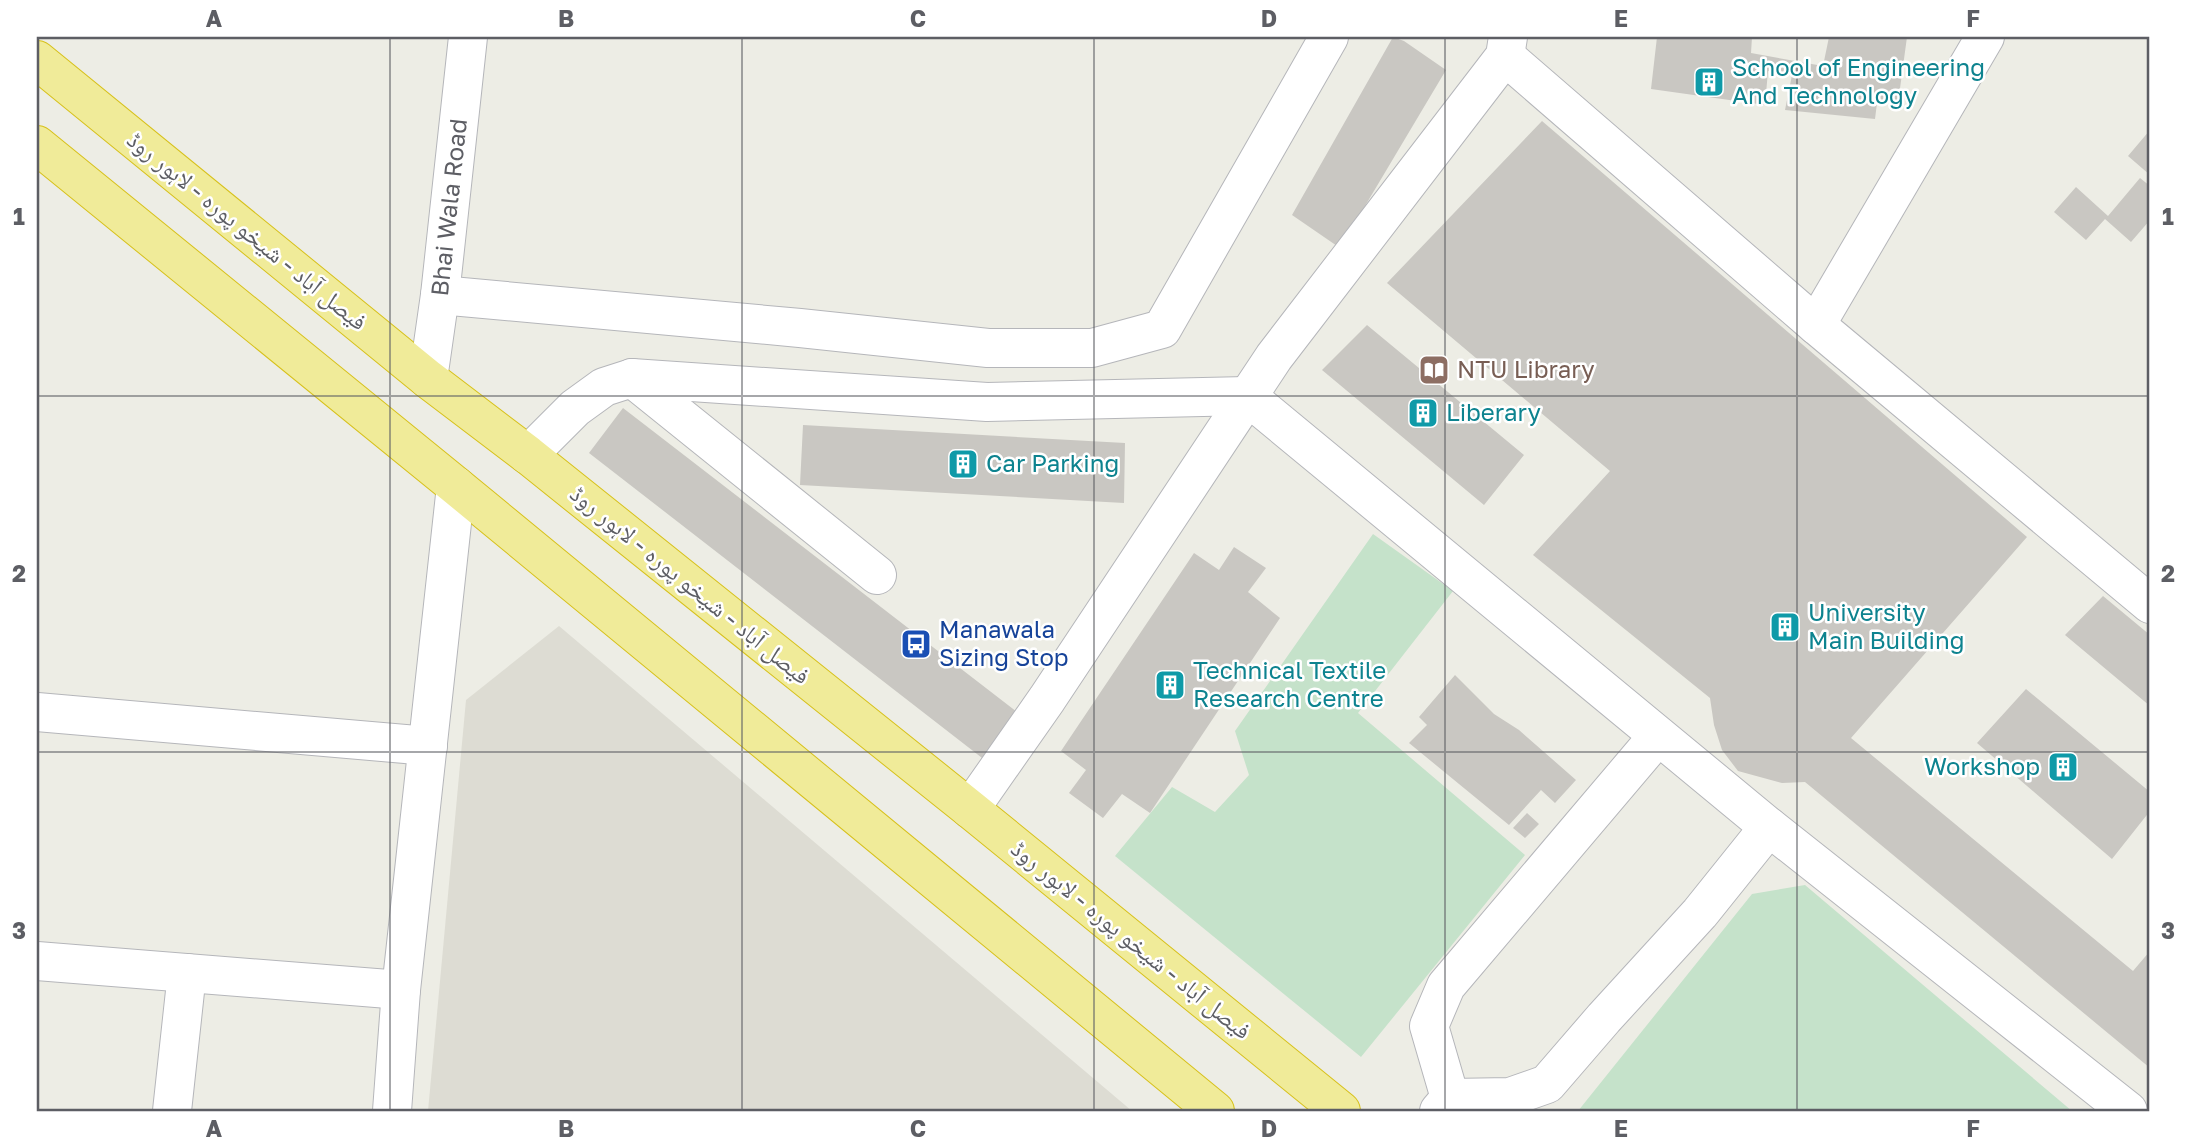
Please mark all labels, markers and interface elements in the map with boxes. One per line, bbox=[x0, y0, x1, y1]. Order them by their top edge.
text: A bbox=[206, 4, 223, 32]
text: B bbox=[558, 4, 574, 32]
text: C bbox=[910, 4, 926, 32]
text: D bbox=[1261, 4, 1277, 32]
text: E bbox=[1614, 4, 1628, 32]
text: F bbox=[1966, 4, 1980, 32]
place label: School of Engineering And Technology bbox=[1732, 52, 1985, 109]
building icon: School of Engineering And Technology bbox=[1692, 65, 1726, 99]
street label: Bhai Wala Road bbox=[424, 117, 472, 298]
street label: فیصل آباد - شیخو پورہ - لاہور روڈ bbox=[121, 124, 374, 337]
text: 1 bbox=[13, 202, 25, 230]
text: 1 bbox=[2162, 202, 2174, 230]
library icon: NTU Library bbox=[1417, 353, 1451, 387]
place label: NTU Library bbox=[1457, 354, 1595, 383]
building icon: Liberary bbox=[1406, 396, 1440, 430]
place label: Liberary bbox=[1446, 397, 1541, 426]
building icon: Car Parking bbox=[946, 447, 980, 481]
place label: Car Parking bbox=[986, 448, 1119, 477]
street label: فیصل آباد - شیخو پورہ - لاہور روڈ bbox=[564, 478, 817, 691]
text: 2 bbox=[12, 559, 26, 587]
text: 2 bbox=[2161, 559, 2175, 587]
place label: University Main Building bbox=[1808, 597, 1965, 654]
building icon: University Main Building bbox=[1768, 610, 1802, 644]
place label: Manawala Sizing Stop bbox=[939, 614, 1069, 671]
bus stop icon: Manawala Sizing Stop bbox=[899, 627, 933, 661]
place label: Technical Textile Research Centre bbox=[1193, 655, 1386, 712]
building icon: Technical Textile Research Centre bbox=[1153, 668, 1187, 702]
building icon: Workshop bbox=[2046, 750, 2080, 784]
place label: Workshop bbox=[1924, 751, 2040, 780]
street label: فیصل آباد - شیخو پورہ - لاہور روڈ bbox=[1005, 833, 1258, 1046]
text: 3 bbox=[12, 916, 26, 944]
text: 3 bbox=[2161, 916, 2175, 944]
text: A bbox=[206, 1114, 223, 1142]
text: B bbox=[558, 1114, 574, 1142]
text: C bbox=[910, 1114, 926, 1142]
text: D bbox=[1261, 1114, 1277, 1142]
text: E bbox=[1614, 1114, 1628, 1142]
text: F bbox=[1966, 1114, 1980, 1142]

